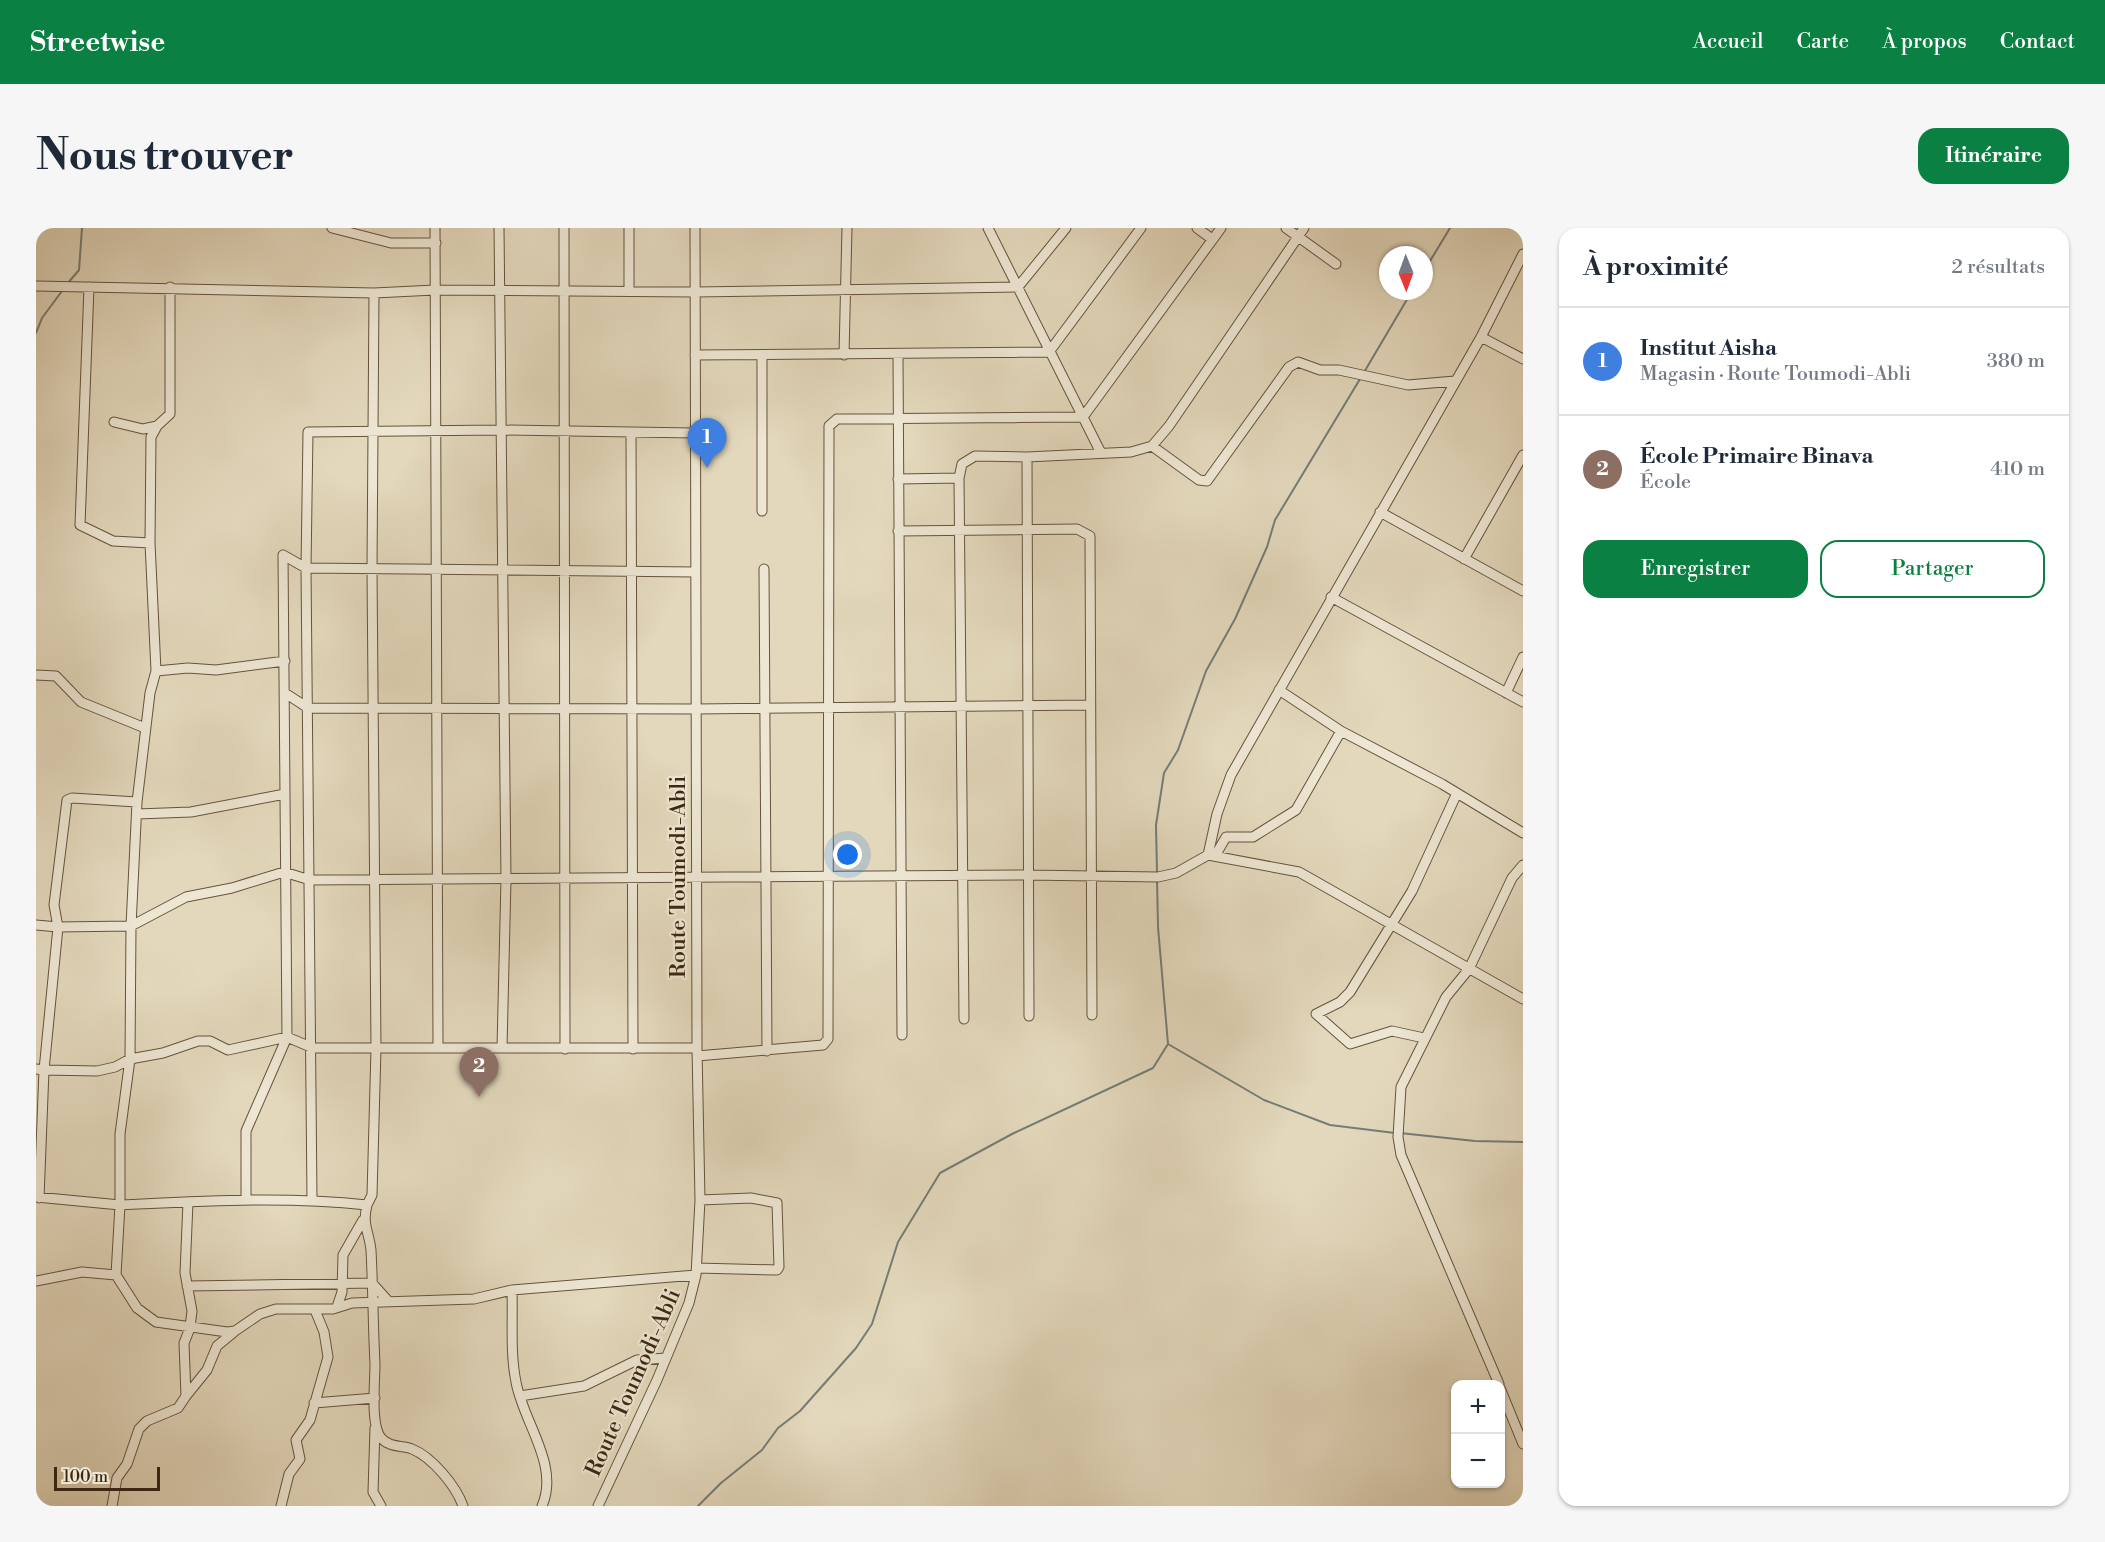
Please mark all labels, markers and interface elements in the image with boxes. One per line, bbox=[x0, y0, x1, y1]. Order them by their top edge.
text: Streetwise bbox=[30, 25, 165, 60]
text: Accueil bbox=[1693, 29, 1764, 55]
text: Carte bbox=[1797, 29, 1849, 55]
text: À propos bbox=[1882, 29, 1967, 55]
text: Contact bbox=[2000, 29, 2075, 55]
button: Itinéraire bbox=[1918, 128, 2069, 184]
text: Nous trouver bbox=[36, 130, 294, 183]
north arrow bbox=[1379, 246, 1433, 300]
text: À proximité bbox=[1583, 251, 1728, 283]
text: 2 résultats bbox=[1951, 255, 2045, 280]
text: Institut Aisha bbox=[1640, 335, 1777, 362]
text: 1 bbox=[1598, 349, 1607, 374]
text: 380 m bbox=[1987, 349, 2045, 374]
text: Magasin · Route Toumodi-Abli bbox=[1640, 362, 1911, 387]
pin: 1 bbox=[688, 418, 726, 468]
text: École Primaire Binava bbox=[1640, 443, 1874, 470]
text: 2 bbox=[1596, 457, 1609, 482]
text: 410 m bbox=[1990, 457, 2045, 482]
text: École bbox=[1640, 470, 1691, 495]
button: Enregistrer bbox=[1583, 540, 1808, 598]
button: Partager bbox=[1820, 540, 2045, 598]
street label: Route Toumodi-Abli bbox=[665, 776, 692, 978]
your location bbox=[833, 840, 862, 869]
pin: 2 bbox=[460, 1048, 498, 1097]
street label: Route Toumodi-Abli bbox=[580, 1285, 687, 1481]
map controls bbox=[1451, 1380, 1505, 1488]
button: + bbox=[1451, 1380, 1505, 1434]
button: − bbox=[1451, 1434, 1505, 1488]
scale bar bbox=[54, 1464, 160, 1492]
text: 100 m bbox=[63, 1467, 108, 1487]

